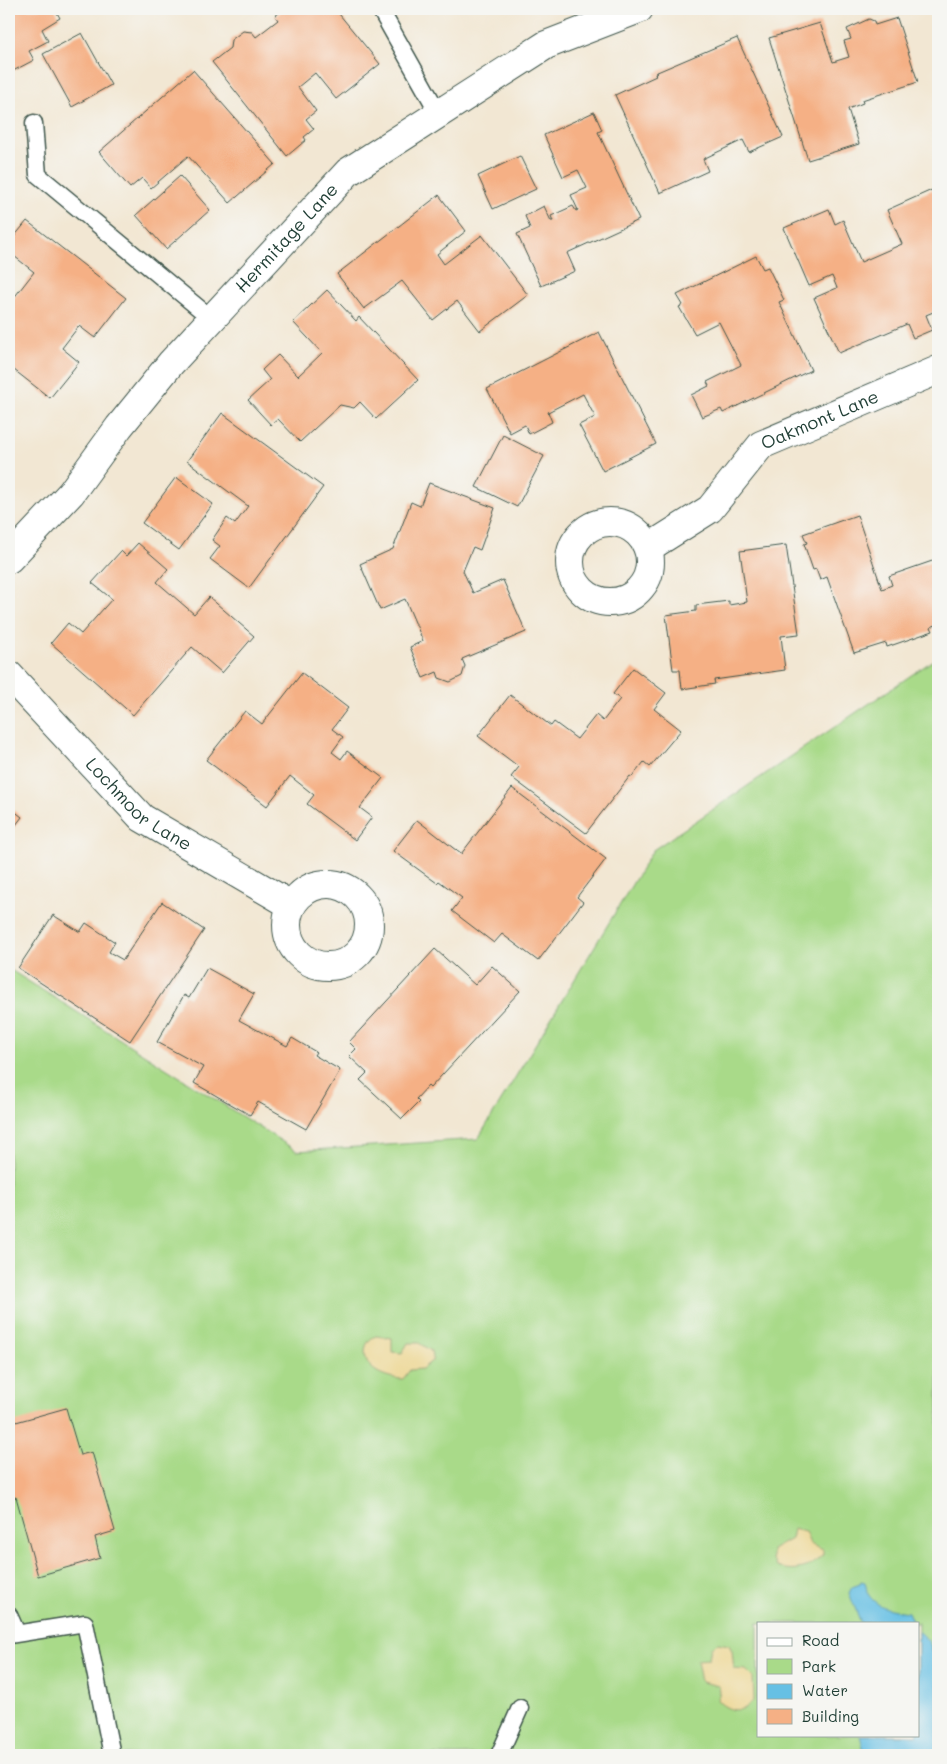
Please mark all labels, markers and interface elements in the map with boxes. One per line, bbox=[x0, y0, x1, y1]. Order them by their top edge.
street label: Hermitage Lane bbox=[229, 177, 343, 297]
street label: Oakmont Lane bbox=[757, 384, 882, 455]
street label: Lochmoor Lane bbox=[81, 752, 196, 855]
legend bbox=[757, 1622, 920, 1736]
text: Road bbox=[802, 1630, 839, 1650]
text: Park bbox=[802, 1656, 836, 1676]
text: Water bbox=[802, 1680, 848, 1700]
text: Building bbox=[802, 1706, 859, 1726]

